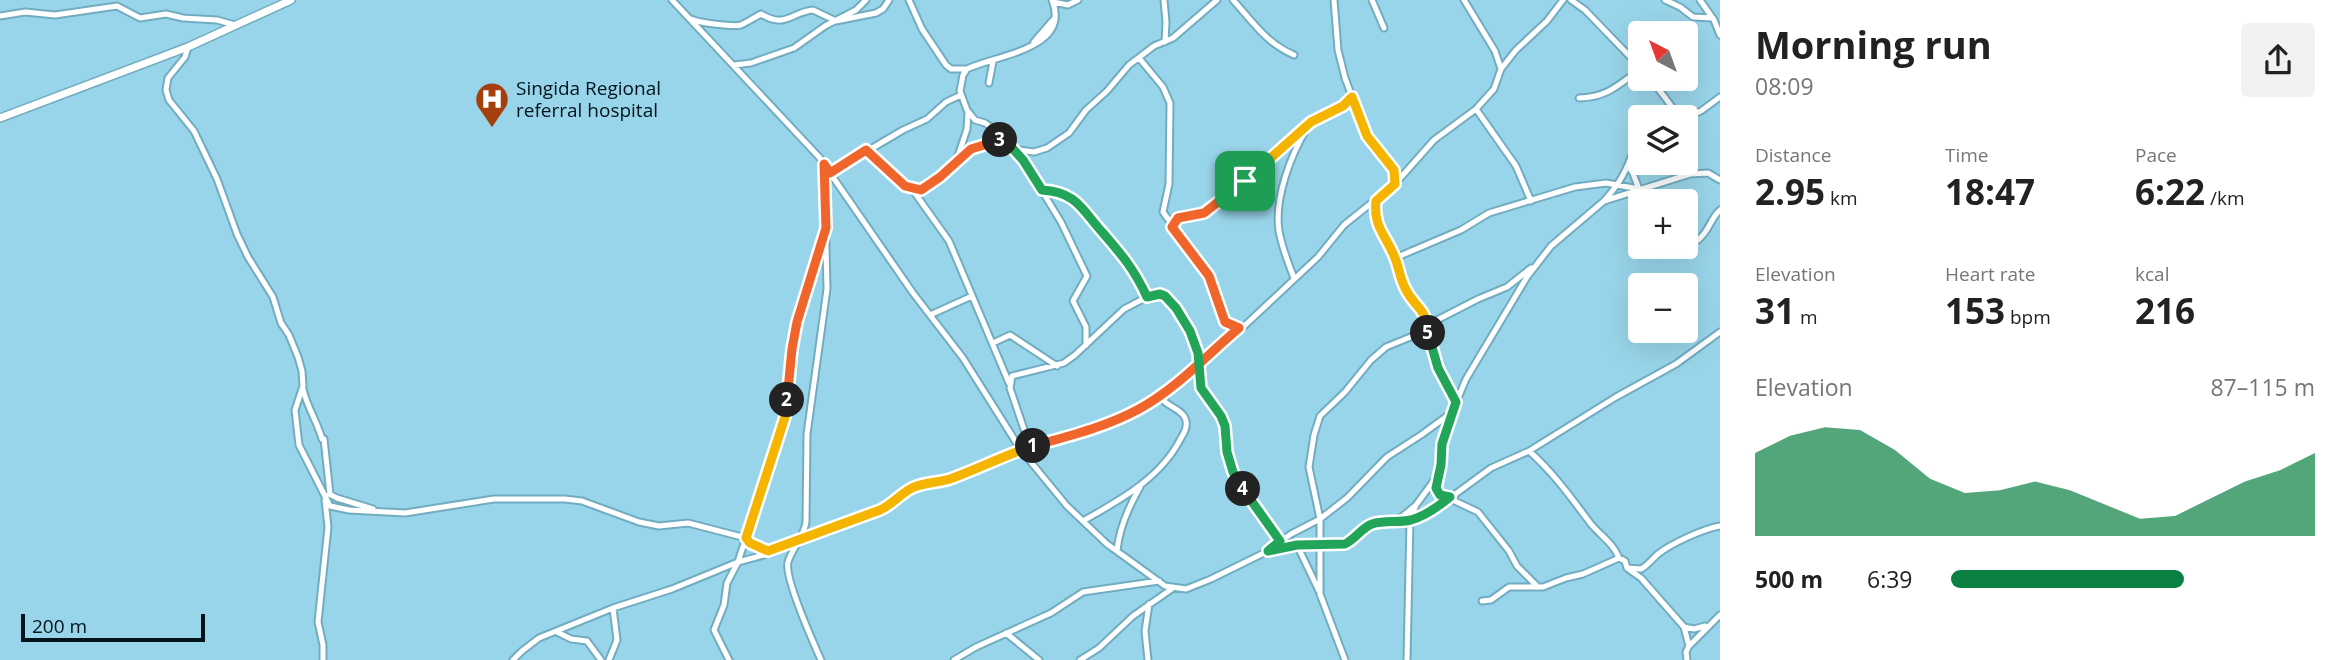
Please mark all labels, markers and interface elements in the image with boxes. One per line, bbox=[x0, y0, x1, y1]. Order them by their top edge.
text: Morning run bbox=[1755, 18, 1992, 70]
north arrow bbox=[1628, 21, 1698, 91]
map controls bbox=[1628, 21, 1698, 343]
button: share bbox=[2241, 23, 2315, 97]
text: 08:09 bbox=[1755, 70, 1814, 102]
place label: Singida Regional referral hospital bbox=[516, 75, 661, 123]
hospital icon: Singida Regional referral hospital bbox=[473, 80, 511, 129]
button: layers bbox=[1628, 105, 1698, 175]
pin: 3 bbox=[982, 122, 1018, 158]
text: 3 bbox=[994, 126, 1005, 152]
text: Distance bbox=[1755, 142, 1831, 168]
text: Time bbox=[1945, 142, 1989, 168]
text: Pace bbox=[2135, 142, 2177, 168]
pin bbox=[1215, 151, 1275, 211]
icon: arrive bbox=[1226, 162, 1264, 200]
text: 2.95 bbox=[1755, 168, 1825, 215]
text: 18:47 bbox=[1945, 168, 2035, 215]
text: 6:22 bbox=[2135, 168, 2205, 215]
text: km bbox=[1825, 185, 1858, 211]
text: /km bbox=[2205, 185, 2245, 211]
button: + bbox=[1628, 189, 1698, 259]
text: Elevation bbox=[1755, 261, 1836, 287]
text: Heart rate bbox=[1945, 261, 2035, 287]
text: kcal bbox=[2135, 261, 2169, 287]
button: − bbox=[1628, 273, 1698, 343]
text: 31 bbox=[1755, 287, 1795, 334]
text: 153 bbox=[1945, 287, 2005, 334]
text: 216 bbox=[2135, 287, 2195, 334]
text: m bbox=[1795, 304, 1818, 330]
text: bpm bbox=[2005, 304, 2051, 330]
pin: 5 bbox=[1410, 316, 1446, 350]
text: 5 bbox=[1422, 319, 1433, 345]
text: Elevation bbox=[1755, 371, 1853, 403]
text: 87–115 m bbox=[2210, 371, 2315, 403]
pin: 2 bbox=[770, 382, 804, 418]
text: 2 bbox=[781, 386, 792, 412]
pin: 1 bbox=[1016, 428, 1050, 464]
text: 1 bbox=[1027, 432, 1038, 458]
pin: 4 bbox=[1226, 472, 1260, 506]
text: 4 bbox=[1237, 475, 1248, 501]
text: 500 m bbox=[1755, 563, 1823, 595]
text: 6:39 bbox=[1867, 563, 1913, 595]
scale bar bbox=[21, 611, 205, 643]
text: 200 m bbox=[32, 613, 87, 639]

